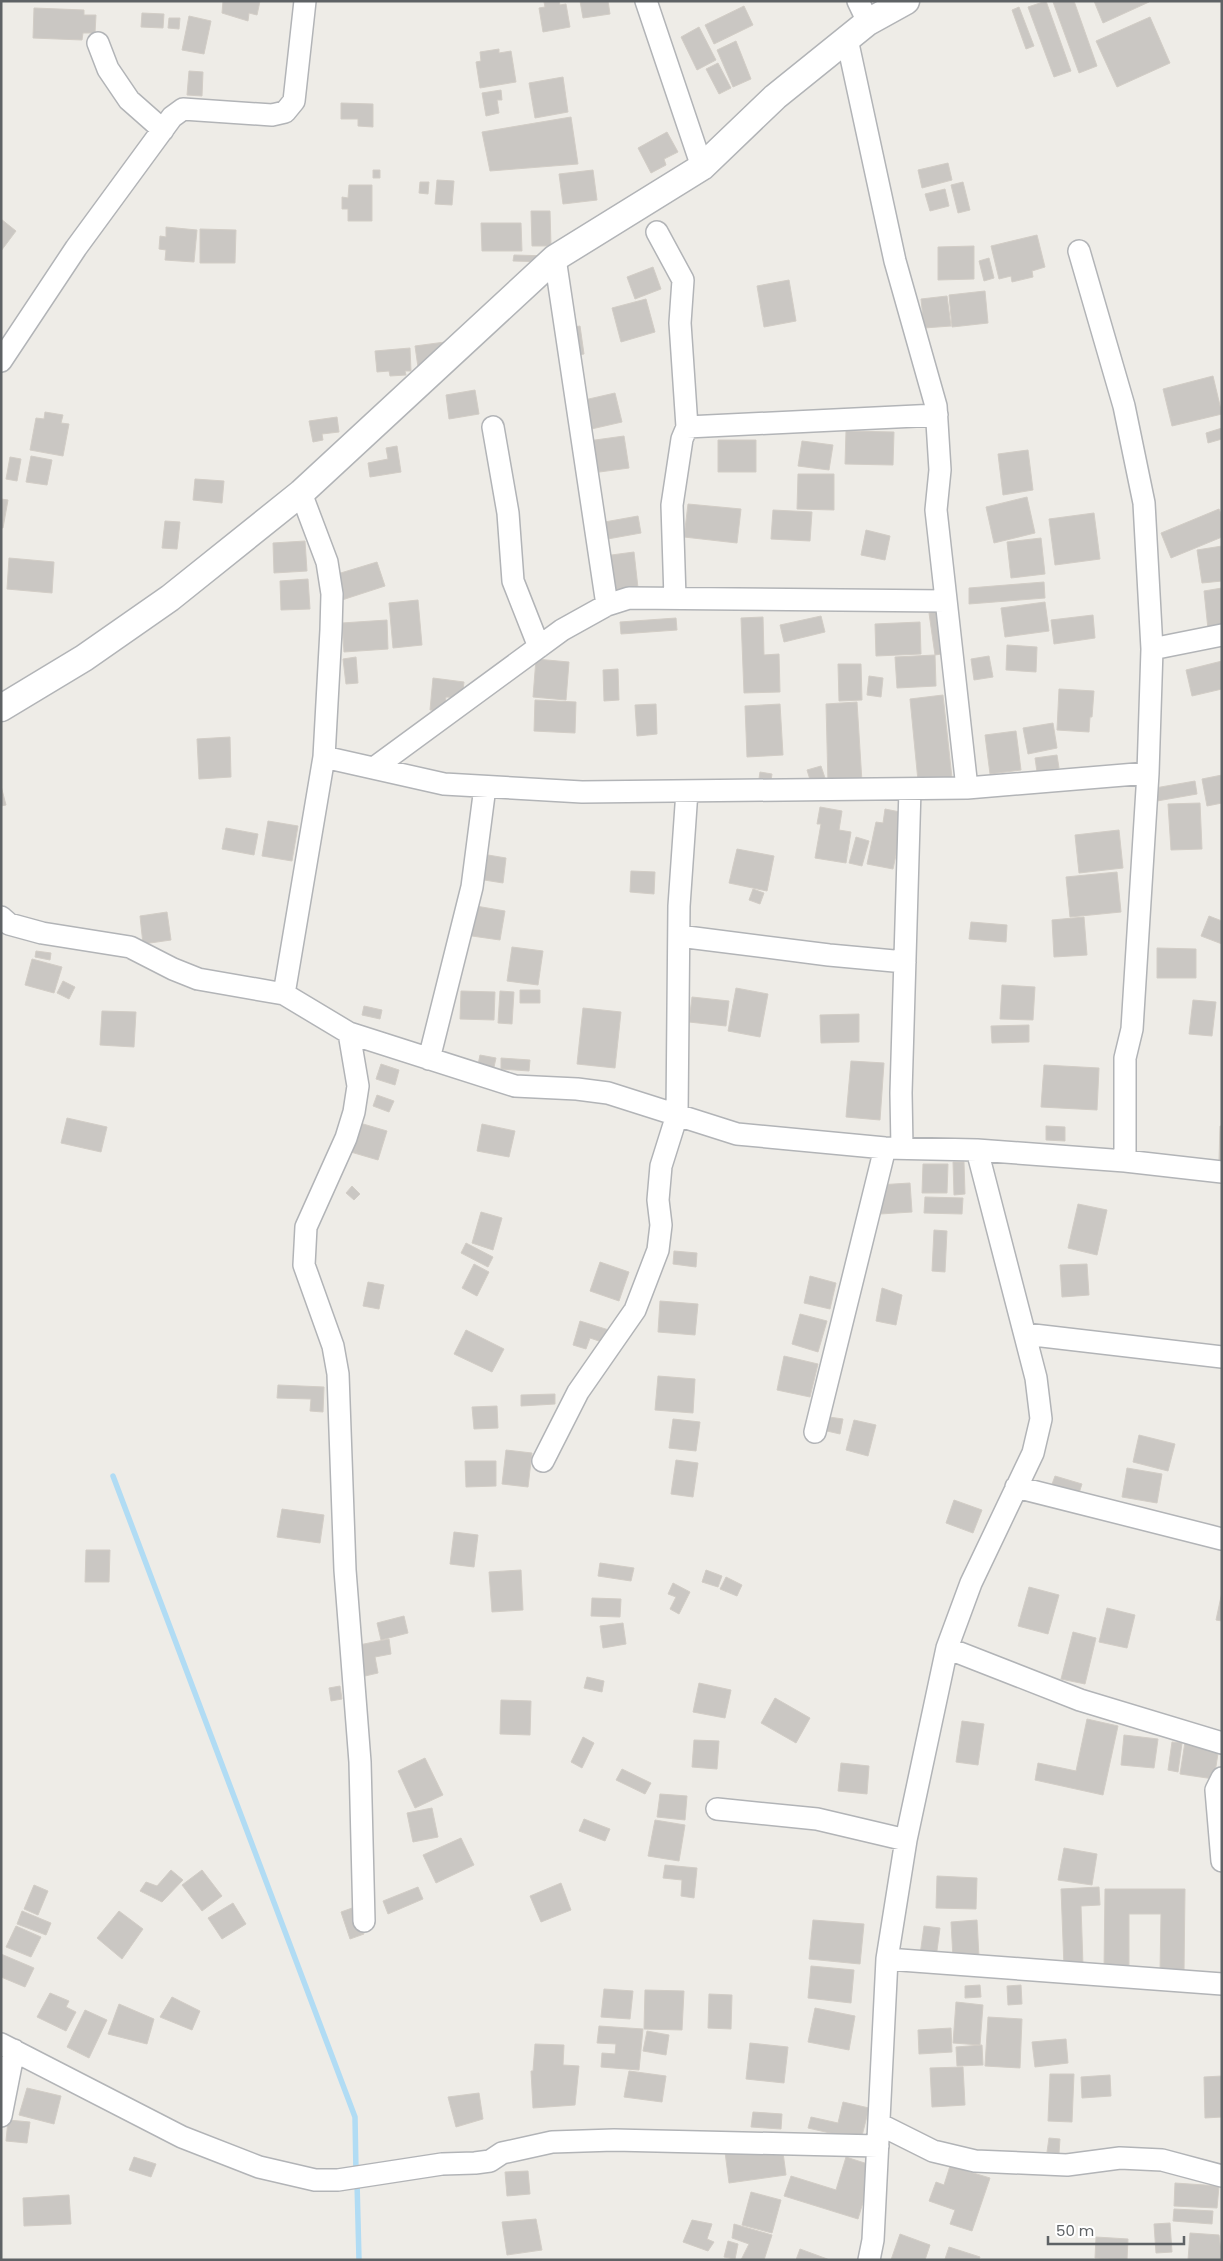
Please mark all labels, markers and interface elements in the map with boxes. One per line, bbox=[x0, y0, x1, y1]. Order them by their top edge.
scale bar bbox=[1048, 2214, 1184, 2246]
text: 50 m bbox=[1056, 2220, 1094, 2241]

